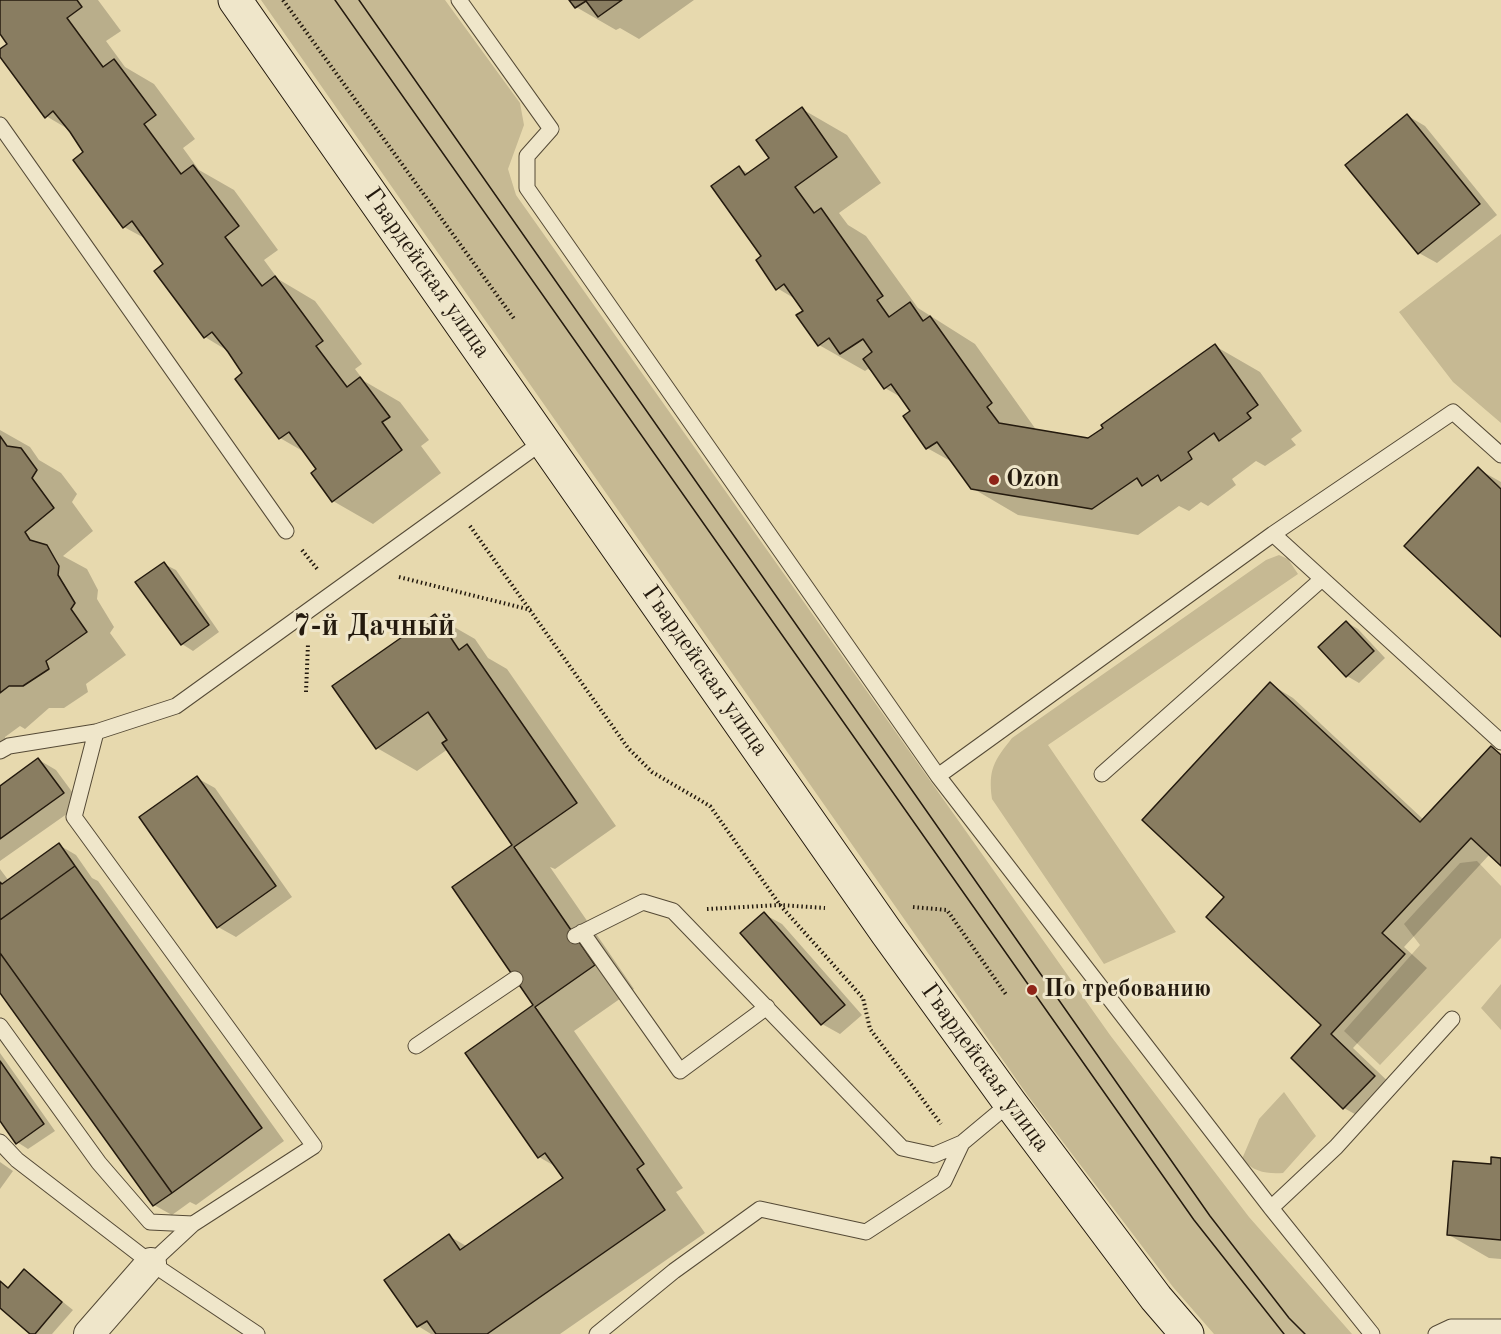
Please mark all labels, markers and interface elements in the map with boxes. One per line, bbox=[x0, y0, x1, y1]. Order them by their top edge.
street label: Гвардейская улица bbox=[357, 182, 497, 364]
place label: Ozon bbox=[1006, 466, 1060, 494]
marker: Ozon bbox=[987, 473, 1001, 487]
street label: Гвардейская улица bbox=[635, 580, 775, 762]
district label: 7-й Дачный bbox=[293, 609, 455, 645]
place label: По требованию bbox=[1044, 976, 1211, 1004]
street label: Гвардейская улица bbox=[914, 978, 1056, 1158]
marker: По требованию bbox=[1025, 983, 1039, 997]

